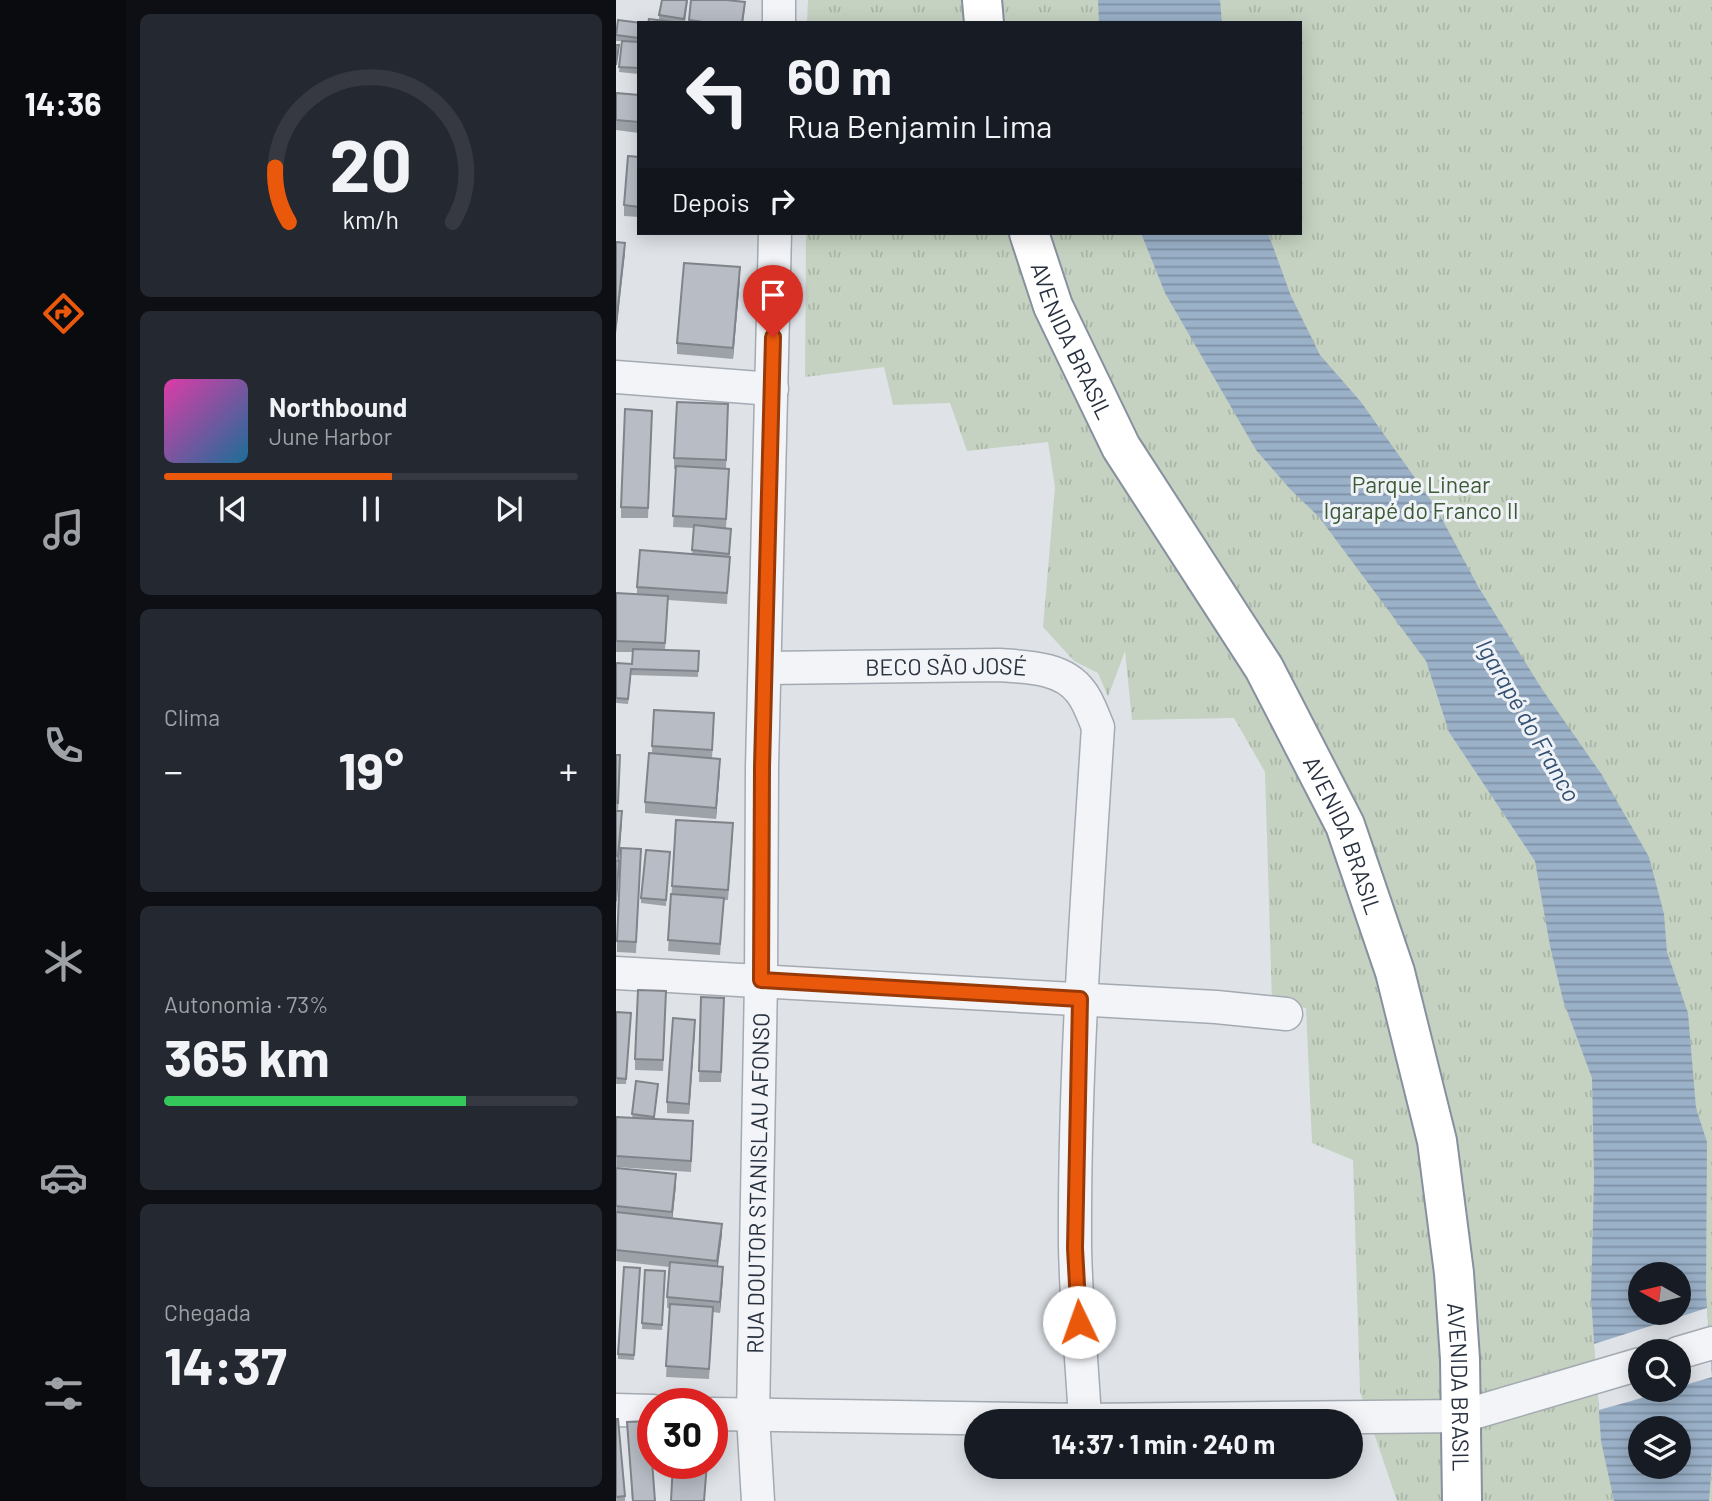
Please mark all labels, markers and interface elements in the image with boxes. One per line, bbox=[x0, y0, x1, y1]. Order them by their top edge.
text: 60 m bbox=[787, 46, 892, 105]
icon: left bbox=[672, 49, 763, 140]
text: 14:36 bbox=[25, 84, 101, 122]
text: Rua Benjamin Lima bbox=[787, 106, 1052, 144]
text: 20 bbox=[330, 119, 412, 207]
icon: right bbox=[763, 182, 801, 220]
text: Depois bbox=[672, 186, 749, 217]
text: km/h bbox=[343, 204, 399, 234]
street label: AVENIDA BRASIL bbox=[1026, 259, 1119, 423]
pin bbox=[743, 265, 803, 337]
icon: arrive bbox=[754, 276, 792, 314]
icon: directions bbox=[39, 289, 88, 338]
text: Northbound bbox=[269, 391, 407, 422]
text: June Harbor bbox=[269, 422, 392, 450]
park label: Parque Linear Igarapé do Franco II bbox=[1323, 470, 1519, 524]
icon: previous bbox=[214, 490, 252, 528]
icon: pause bbox=[352, 490, 390, 528]
icon: next bbox=[490, 490, 528, 528]
icon: music bbox=[39, 505, 88, 554]
water label: Igarapé do Franco bbox=[1471, 634, 1587, 806]
street label: BECO SÃO JOSÉ bbox=[865, 651, 1028, 681]
text: Clima bbox=[164, 703, 220, 731]
icon: phone bbox=[39, 721, 88, 770]
text: 19° bbox=[338, 738, 404, 800]
text: − bbox=[164, 747, 183, 793]
text: + bbox=[559, 747, 578, 793]
street label: AVENIDA BRASIL bbox=[1298, 751, 1388, 918]
icon: climate bbox=[39, 937, 88, 986]
text: Autonomia · 73% bbox=[164, 990, 329, 1018]
street label: RUA DOUTOR STANISLAU AFONSO bbox=[740, 1012, 774, 1354]
text: 365 km bbox=[164, 1025, 330, 1087]
icon: car bbox=[39, 1153, 88, 1202]
north arrow bbox=[1628, 1262, 1690, 1325]
map controls bbox=[1628, 1262, 1691, 1479]
position arrow bbox=[1042, 1285, 1116, 1359]
text: Chegada bbox=[164, 1298, 251, 1326]
street label: AVENIDA BRASIL bbox=[1442, 1302, 1476, 1472]
text: 14:37 bbox=[164, 1333, 287, 1395]
button: search bbox=[1628, 1339, 1691, 1402]
icon: filters bbox=[39, 1369, 88, 1418]
speed limit sign: 30 bbox=[637, 1388, 728, 1479]
button: layers bbox=[1628, 1416, 1691, 1479]
text: 14:37 · 1 min · 240 m bbox=[1052, 1428, 1275, 1459]

